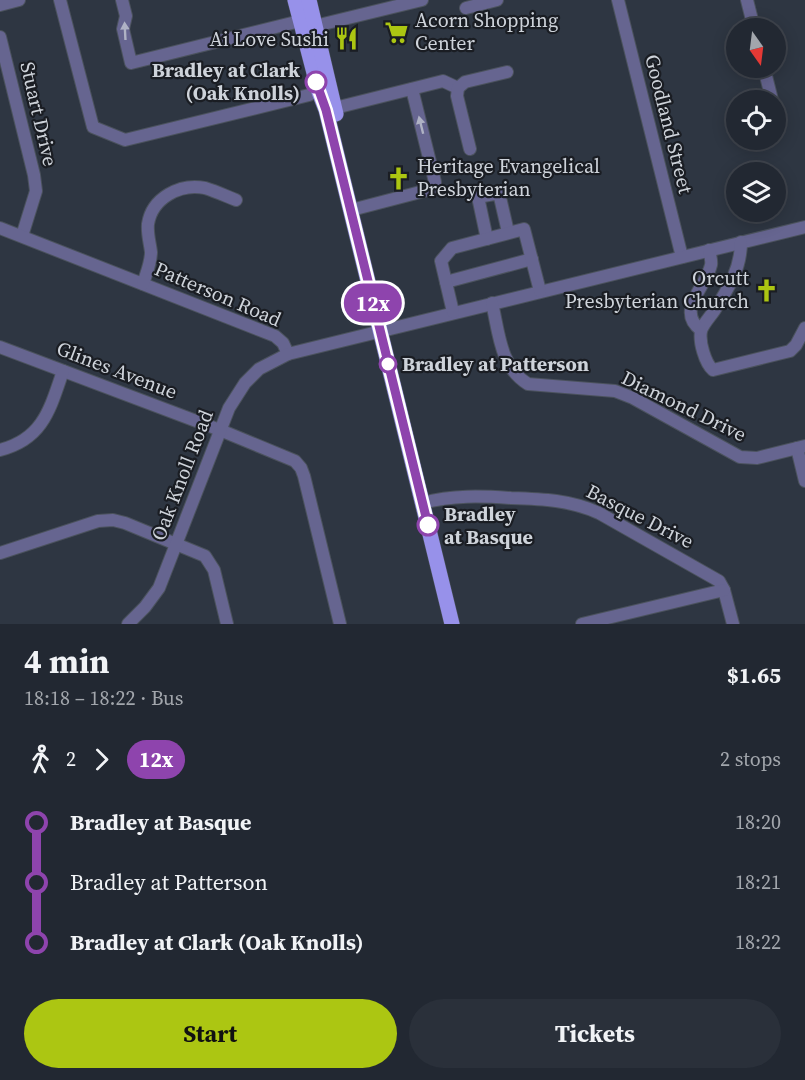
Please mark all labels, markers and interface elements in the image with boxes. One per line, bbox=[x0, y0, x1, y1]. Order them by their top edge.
place label: Acorn Shopping Center bbox=[415, 6, 558, 57]
north arrow bbox=[726, 18, 786, 78]
map controls bbox=[726, 18, 786, 222]
supermarket icon: Acorn Shopping Center bbox=[384, 19, 410, 45]
one-way arrow bbox=[121, 22, 130, 41]
place label: Ai Love Sushi bbox=[209, 25, 329, 53]
restaurant icon: Ai Love Sushi bbox=[334, 26, 360, 52]
street label: Goodland Street bbox=[638, 51, 700, 197]
place label: Bradley at Clark (Oak Knolls) bbox=[152, 56, 300, 107]
street label: Stuart Drive bbox=[13, 59, 65, 169]
marker: Bradley at Clark (Oak Knolls) bbox=[305, 71, 327, 93]
button: locate bbox=[726, 90, 786, 150]
one-way arrow bbox=[415, 115, 425, 134]
place label: Heritage Evangelical Presbyterian bbox=[417, 152, 600, 203]
button: layers bbox=[726, 162, 786, 222]
church icon: Heritage Evangelical Presbyterian bbox=[386, 165, 412, 191]
street label: Patterson Road bbox=[150, 255, 286, 334]
place label: Orcutt Presbyterian Church bbox=[565, 264, 749, 315]
church icon: Orcutt Presbyterian Church bbox=[754, 277, 780, 303]
line badge: 12x bbox=[338, 284, 407, 322]
text: 12x bbox=[356, 289, 390, 318]
street label: Glines Avenue bbox=[53, 334, 181, 406]
place label: Bradley at Patterson bbox=[402, 350, 589, 378]
marker: Bradley at Patterson bbox=[379, 355, 397, 373]
street label: Diamond Drive bbox=[617, 364, 751, 448]
street label: Oak Knoll Road bbox=[144, 405, 220, 544]
street label: Basque Drive bbox=[581, 477, 699, 555]
place label: Bradley at Basque bbox=[444, 500, 533, 551]
marker: Bradley at Basque bbox=[417, 514, 439, 536]
text: 4 min bbox=[24, 639, 110, 684]
text: $1.65 bbox=[727, 660, 781, 690]
text: 18:18 – 18:22 · Bus bbox=[24, 684, 183, 712]
icon: walk bbox=[24, 743, 57, 776]
icon: forward bbox=[85, 743, 118, 776]
text: 2 bbox=[66, 745, 76, 773]
text: 12x bbox=[139, 745, 173, 774]
text: 2 stops bbox=[720, 745, 781, 773]
text: Bradley at Basque bbox=[70, 807, 251, 837]
text: 18:20 bbox=[735, 808, 781, 836]
text: Bradley at Patterson bbox=[70, 867, 268, 897]
text: 18:21 bbox=[735, 868, 781, 896]
text: Bradley at Clark (Oak Knolls) bbox=[70, 927, 364, 957]
text: 18:22 bbox=[735, 928, 781, 956]
button: Start bbox=[24, 999, 397, 1068]
button: Tickets bbox=[409, 999, 781, 1068]

